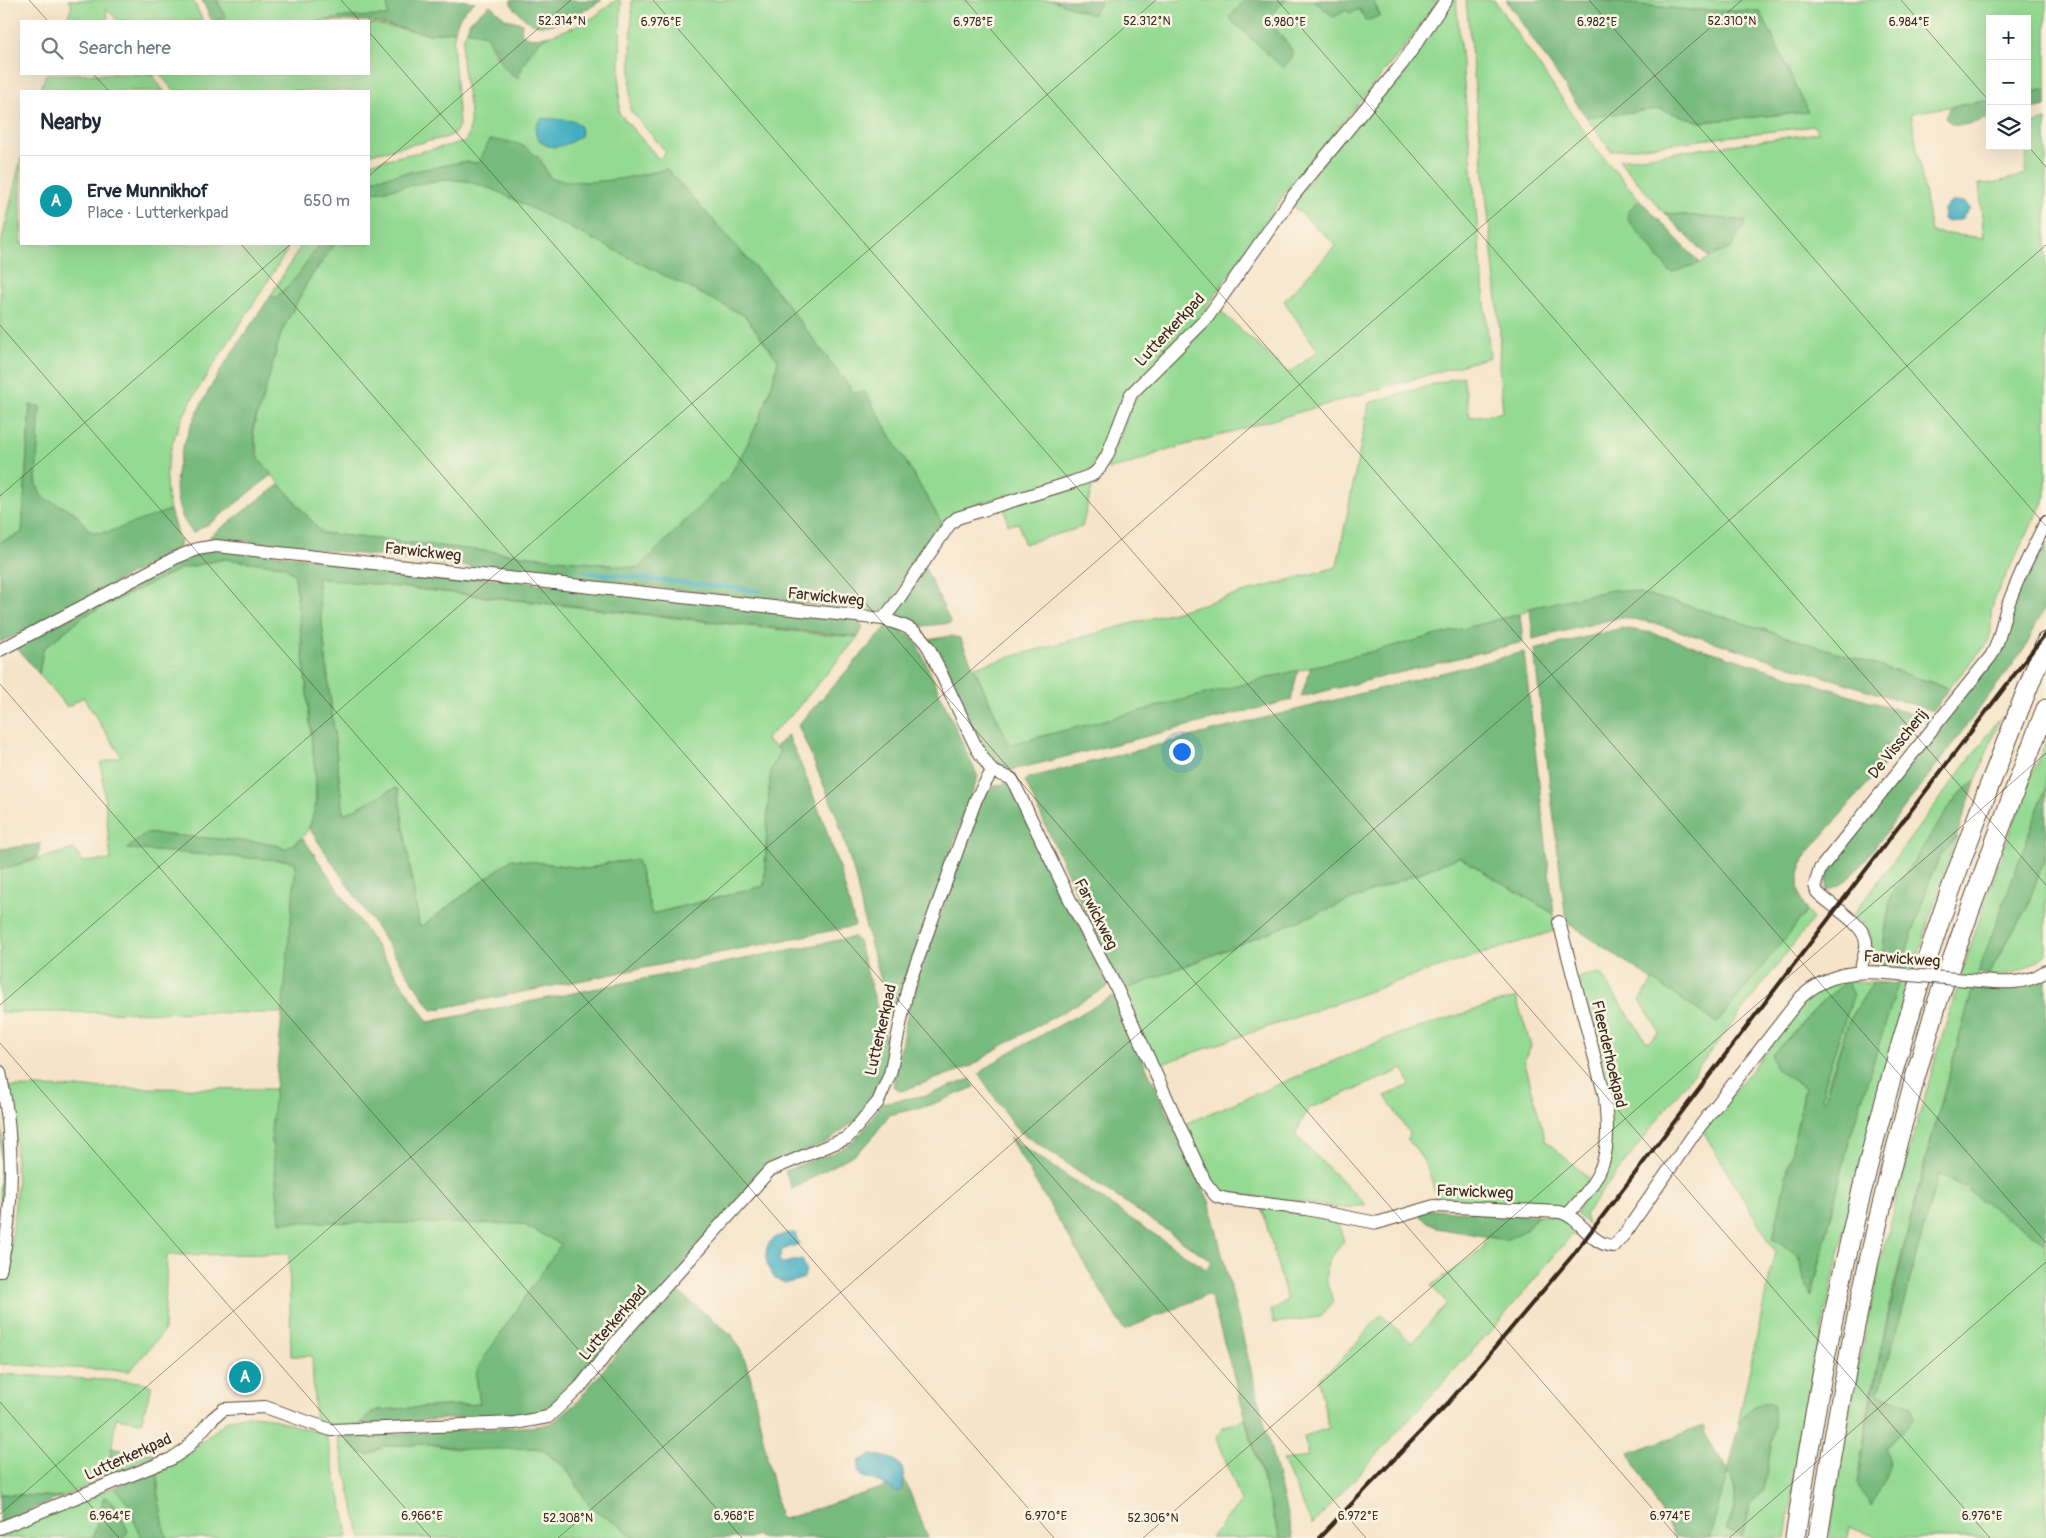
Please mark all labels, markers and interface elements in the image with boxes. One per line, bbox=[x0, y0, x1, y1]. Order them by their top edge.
text: 52.314°N bbox=[538, 14, 586, 29]
text: 52.312°N bbox=[1123, 14, 1171, 29]
text: 52.310°N bbox=[1708, 14, 1756, 29]
text: 6.976°E bbox=[641, 15, 681, 30]
text: 6.978°E bbox=[953, 15, 993, 30]
text: 6.980°E bbox=[1264, 15, 1306, 30]
text: 6.982°E bbox=[1577, 15, 1617, 30]
text: 6.984°E bbox=[1889, 15, 1929, 30]
map controls bbox=[1986, 15, 2031, 150]
button: + bbox=[1986, 15, 2031, 60]
search box bbox=[20, 20, 370, 75]
icon: search bbox=[38, 34, 66, 62]
text: Search here bbox=[78, 36, 171, 60]
button: − bbox=[1986, 60, 2031, 105]
button: layers bbox=[1986, 105, 2031, 150]
text: Nearby bbox=[40, 109, 101, 136]
text: Erve Munnikhof bbox=[87, 179, 209, 203]
text: A bbox=[51, 191, 61, 211]
text: 650 m bbox=[303, 191, 350, 211]
text: Place · Lutterkerkpad bbox=[87, 203, 229, 223]
street label: Lutterkerkpad bbox=[1131, 289, 1209, 371]
street label: Farwickweg bbox=[384, 538, 462, 566]
street label: Farwickweg bbox=[787, 583, 865, 611]
street label: De Visscherij bbox=[1864, 705, 1932, 783]
your location bbox=[1169, 739, 1195, 765]
street label: Farwickweg bbox=[1070, 875, 1122, 953]
street label: Farwickweg bbox=[1863, 946, 1941, 972]
street label: Lutterkerkpad bbox=[861, 982, 901, 1078]
street label: Fleerderhoekpad bbox=[1587, 998, 1631, 1110]
street label: Farwickweg bbox=[1436, 1181, 1514, 1203]
street label: Lutterkerkpad bbox=[575, 1281, 651, 1365]
pin: A bbox=[229, 1358, 261, 1396]
street label: Lutterkerkpad bbox=[81, 1429, 175, 1485]
text: 6.964°E bbox=[89, 1509, 131, 1524]
text: 6.966°E bbox=[401, 1509, 443, 1524]
text: 6.968°E bbox=[714, 1509, 754, 1524]
text: 6.970°E bbox=[1025, 1509, 1067, 1524]
text: 6.972°E bbox=[1338, 1509, 1378, 1524]
text: 6.974°E bbox=[1650, 1509, 1690, 1524]
text: 6.976°E bbox=[1962, 1509, 2002, 1524]
text: 52.308°N bbox=[543, 1511, 593, 1526]
text: 52.306°N bbox=[1127, 1511, 1179, 1526]

